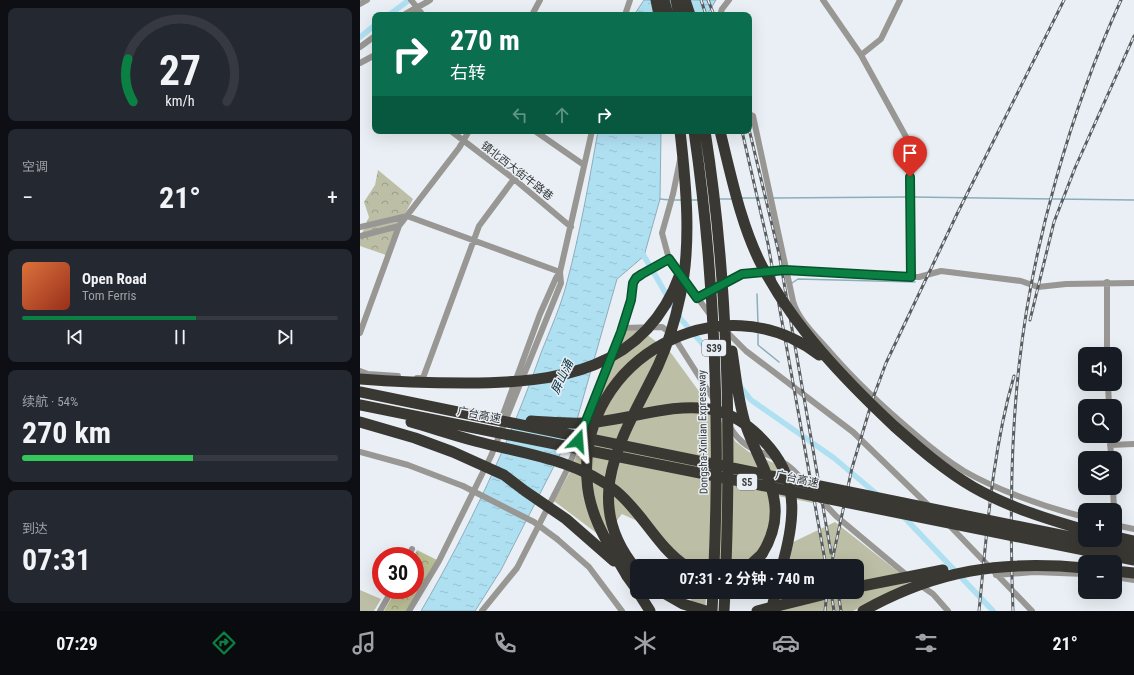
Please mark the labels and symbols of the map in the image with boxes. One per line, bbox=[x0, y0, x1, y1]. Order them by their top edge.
pin bbox=[893, 136, 927, 177]
street label: 镇北西大街牛路巷 bbox=[478, 139, 556, 203]
road number: S39 bbox=[702, 340, 726, 356]
water label: 屏山涌 bbox=[548, 356, 577, 396]
street label: Dongsha-Xinlian Expressway bbox=[695, 369, 711, 494]
street label: 广台高速 bbox=[456, 404, 502, 426]
position arrow bbox=[557, 420, 599, 462]
street label: 广台高速 bbox=[774, 468, 820, 490]
road number: S5 bbox=[737, 474, 757, 490]
speed limit sign: 30 bbox=[372, 547, 424, 599]

